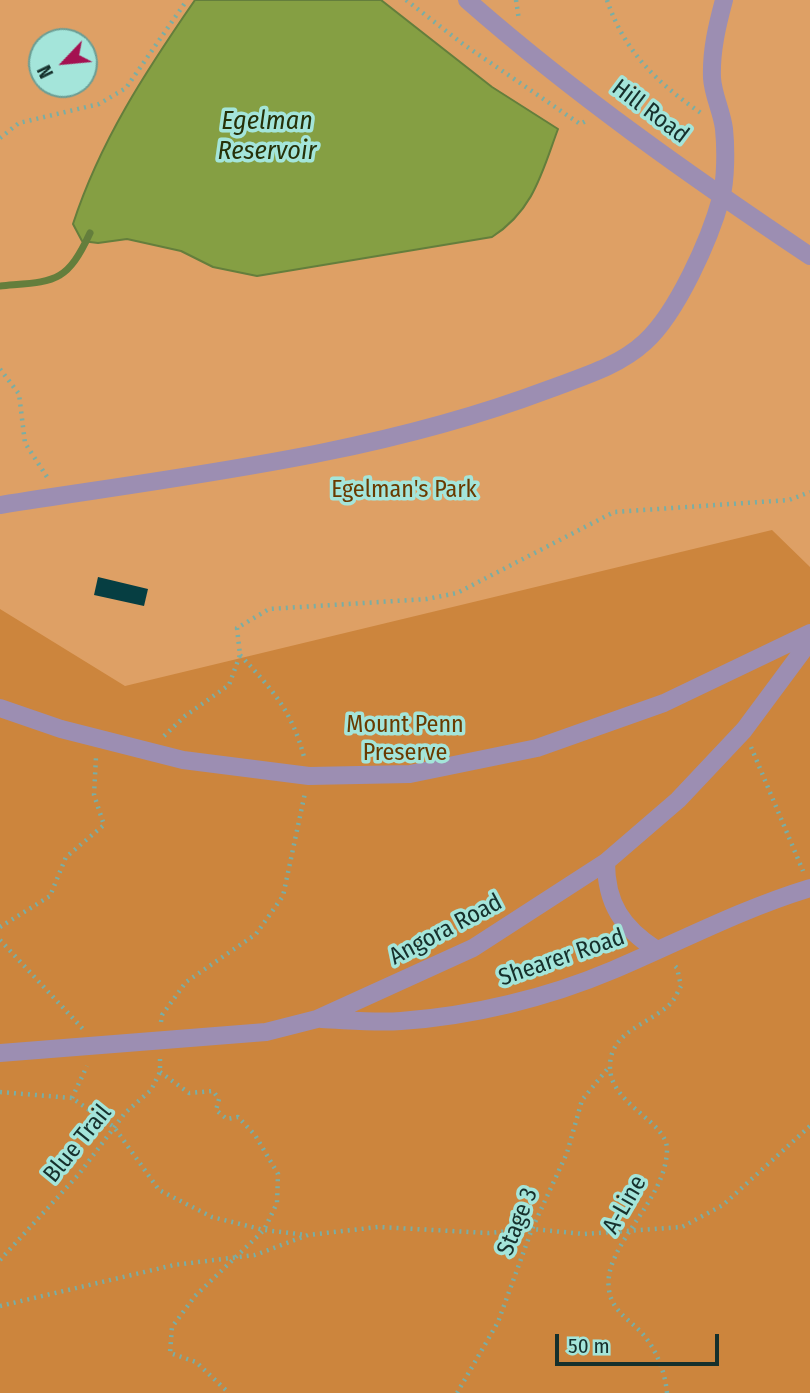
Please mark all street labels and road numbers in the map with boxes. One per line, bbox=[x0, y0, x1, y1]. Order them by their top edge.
street label: Hill Road bbox=[606, 74, 694, 150]
street label: Angora Road bbox=[385, 888, 507, 972]
street label: Shearer Road bbox=[495, 923, 629, 993]
street label: Blue Trail bbox=[38, 1099, 118, 1189]
street label: A-Line bbox=[597, 1171, 653, 1239]
street label: Stage 3 bbox=[491, 1184, 545, 1260]

